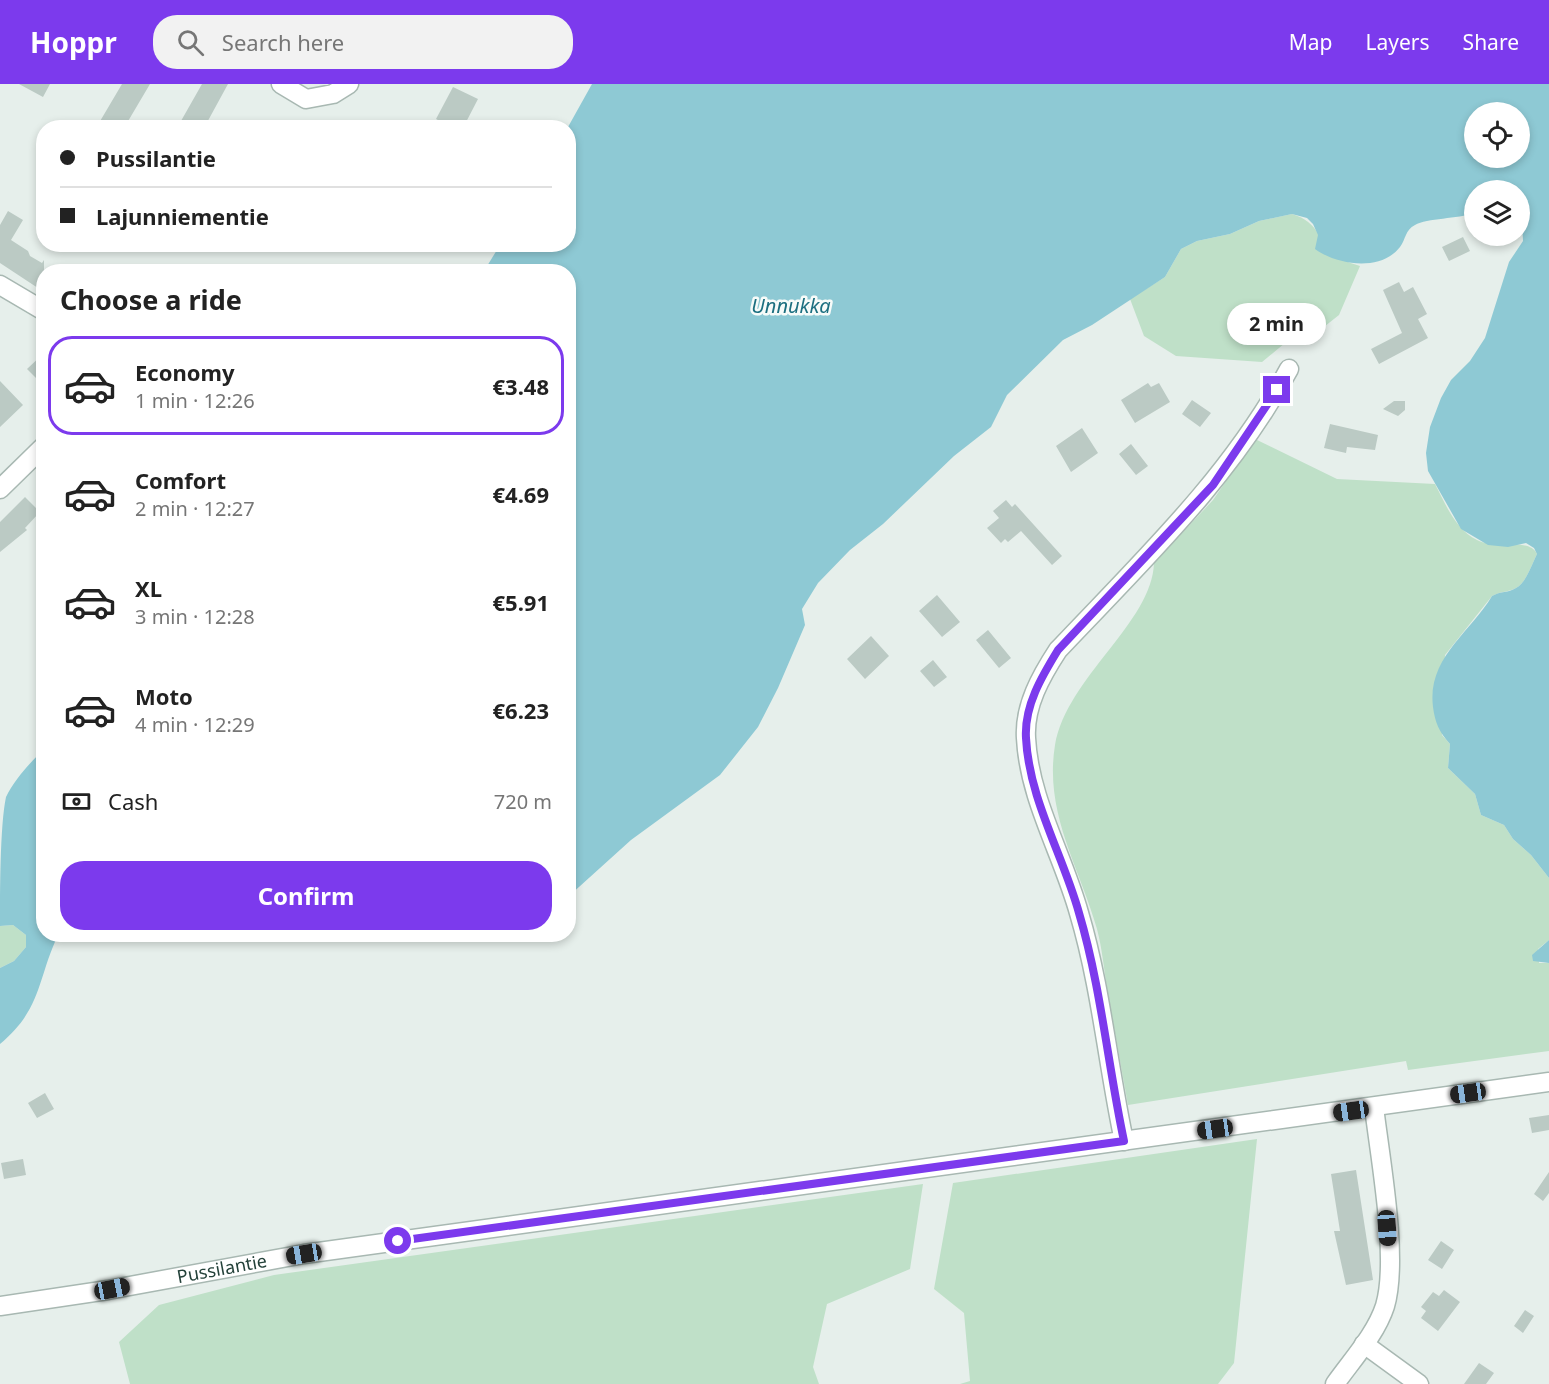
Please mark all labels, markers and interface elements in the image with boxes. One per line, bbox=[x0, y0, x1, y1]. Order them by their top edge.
search box bbox=[153, 15, 573, 69]
text: Hoppr bbox=[30, 23, 117, 61]
icon: search bbox=[174, 26, 207, 59]
text: Search here bbox=[222, 27, 344, 57]
text: Map bbox=[1289, 28, 1333, 56]
text: Layers bbox=[1366, 28, 1430, 56]
text: Share bbox=[1463, 28, 1519, 56]
map controls bbox=[1464, 102, 1530, 246]
button: locate bbox=[1464, 102, 1530, 168]
text: Pussilantie bbox=[96, 143, 216, 173]
button: layers bbox=[1464, 180, 1530, 246]
text: Lajunniementie bbox=[96, 201, 269, 231]
text: Choose a ride bbox=[60, 281, 242, 318]
water label: Unnukka bbox=[751, 292, 831, 319]
callout: 2 min bbox=[1228, 303, 1326, 345]
text: 2 min bbox=[1249, 310, 1304, 337]
text: Economy bbox=[135, 357, 234, 387]
icon: car bbox=[63, 359, 117, 413]
text: €3.48 bbox=[492, 371, 549, 401]
route end bbox=[1263, 376, 1290, 403]
text: 1 min · 12:26 bbox=[135, 387, 255, 414]
text: Comfort bbox=[135, 465, 226, 495]
icon: car bbox=[63, 467, 117, 521]
text: €4.69 bbox=[492, 479, 549, 509]
text: 2 min · 12:27 bbox=[135, 495, 255, 522]
text: XL bbox=[135, 573, 162, 603]
icon: car bbox=[63, 575, 117, 629]
text: €5.91 bbox=[492, 587, 549, 617]
text: 3 min · 12:28 bbox=[135, 603, 255, 630]
text: Moto bbox=[135, 681, 193, 711]
icon: car bbox=[63, 683, 117, 737]
text: €6.23 bbox=[492, 695, 549, 725]
text: 4 min · 12:29 bbox=[135, 711, 255, 738]
icon: cash bbox=[60, 785, 93, 818]
text: Cash bbox=[108, 786, 158, 816]
text: 720 m bbox=[494, 788, 552, 815]
button: Confirm bbox=[60, 861, 552, 930]
car bbox=[1449, 1082, 1487, 1104]
car bbox=[1332, 1100, 1370, 1122]
car bbox=[1196, 1118, 1234, 1140]
car bbox=[1377, 1209, 1397, 1247]
route start bbox=[384, 1227, 411, 1254]
car bbox=[285, 1242, 323, 1266]
street label: Pussilantie bbox=[175, 1248, 269, 1288]
car bbox=[93, 1277, 131, 1301]

